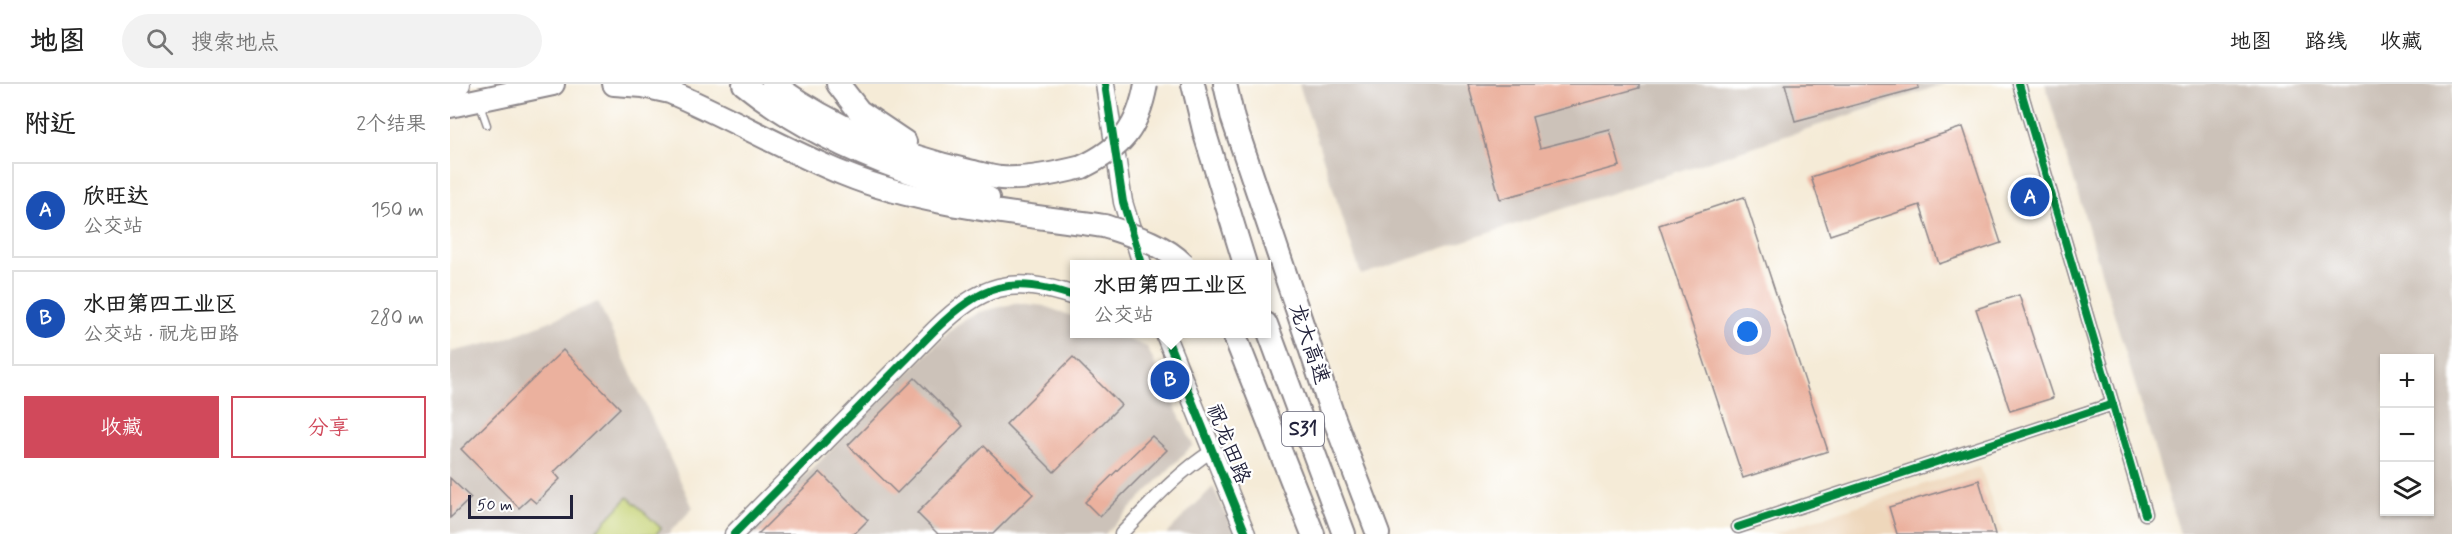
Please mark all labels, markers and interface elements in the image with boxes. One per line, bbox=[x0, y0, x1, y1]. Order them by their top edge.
search box bbox=[122, 14, 542, 68]
text: 地图 bbox=[30, 24, 86, 61]
icon: search bbox=[143, 25, 176, 58]
text: 地图 bbox=[2230, 28, 2272, 56]
text: 路线 bbox=[2305, 28, 2347, 56]
text: 收藏 bbox=[2380, 28, 2422, 56]
text: 搜索地点 bbox=[191, 29, 279, 57]
text: 附近 bbox=[24, 108, 76, 142]
text: 2个结果 bbox=[356, 111, 426, 138]
pin: A bbox=[2010, 174, 2050, 220]
text: 欣旺达 bbox=[83, 183, 149, 211]
text: A bbox=[39, 197, 52, 224]
text: 150 m bbox=[371, 197, 424, 224]
text: 公交站 bbox=[83, 213, 143, 240]
popup bbox=[1070, 260, 1271, 338]
text: 水田第四工业区 bbox=[1093, 272, 1248, 300]
text: 水田第四工业区 bbox=[83, 291, 237, 319]
street label: 龙大高速 bbox=[1282, 300, 1336, 388]
text: 公交站 bbox=[1093, 302, 1153, 329]
text: B bbox=[39, 305, 52, 332]
text: 280 m bbox=[370, 305, 424, 332]
your location bbox=[1733, 317, 1762, 346]
text: 公交站 · 祝龙田路 bbox=[83, 321, 238, 348]
map controls bbox=[2380, 354, 2434, 516]
button: + bbox=[2380, 354, 2434, 408]
pin: B bbox=[1150, 358, 1190, 402]
button: 收藏 bbox=[24, 396, 219, 458]
button: 分享 bbox=[231, 396, 426, 458]
street label: 祝龙田路 bbox=[1199, 400, 1257, 488]
button: − bbox=[2380, 408, 2434, 462]
road number: S31 bbox=[1282, 412, 1324, 446]
button: layers bbox=[2380, 462, 2434, 516]
scale bar bbox=[468, 492, 573, 520]
text: 50 m bbox=[477, 495, 513, 516]

